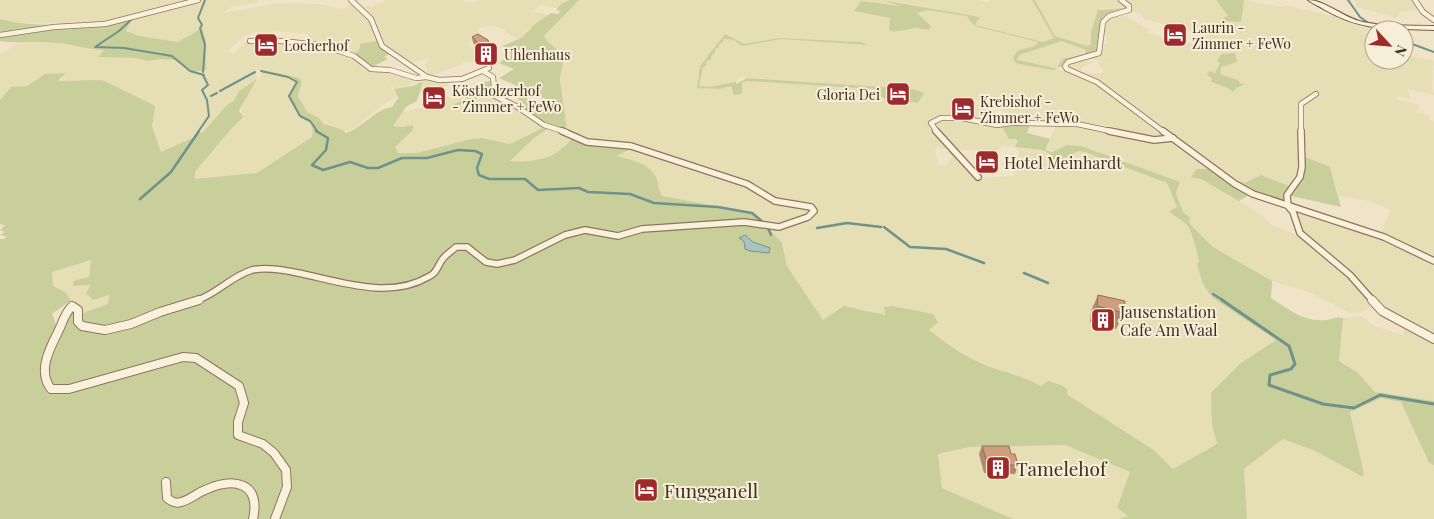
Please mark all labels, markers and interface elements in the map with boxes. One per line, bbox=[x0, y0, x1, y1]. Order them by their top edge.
place label: Laurin - Zimmer + FeWo bbox=[1192, 18, 1291, 53]
north arrow bbox=[1364, 20, 1414, 70]
hotel icon: Laurin - Zimmer + FeWo bbox=[1162, 22, 1188, 48]
hotel icon: Locherhof bbox=[253, 32, 279, 58]
place label: Locherhof bbox=[284, 36, 350, 55]
building icon: Uhlenhaus bbox=[473, 41, 499, 67]
text: N bbox=[1390, 42, 1412, 60]
place label: Uhlenhaus bbox=[504, 45, 570, 64]
place label: Köstholzerhof - Zimmer + FeWo bbox=[452, 81, 562, 116]
hotel icon: Gloria Dei bbox=[885, 81, 911, 107]
hotel icon: Köstholzerhof - Zimmer + FeWo bbox=[421, 85, 447, 111]
place label: Gloria Dei bbox=[817, 85, 880, 104]
place label: Krebishof - Zimmer + FeWo bbox=[980, 92, 1079, 127]
hotel icon: Krebishof - Zimmer + FeWo bbox=[950, 96, 976, 122]
hotel icon: Hotel Meinhardt bbox=[974, 149, 1000, 175]
place label: Hotel Meinhardt bbox=[1004, 152, 1122, 173]
place label: Jausenstation Cafe Am Waal bbox=[1119, 301, 1218, 340]
building icon: Jausenstation Cafe Am Waal bbox=[1090, 307, 1116, 333]
building icon: Tamelehof bbox=[985, 455, 1011, 481]
place label: Tamelehof bbox=[1016, 455, 1108, 481]
hotel icon: Fungganell bbox=[633, 477, 659, 503]
place label: Fungganell bbox=[664, 477, 759, 503]

